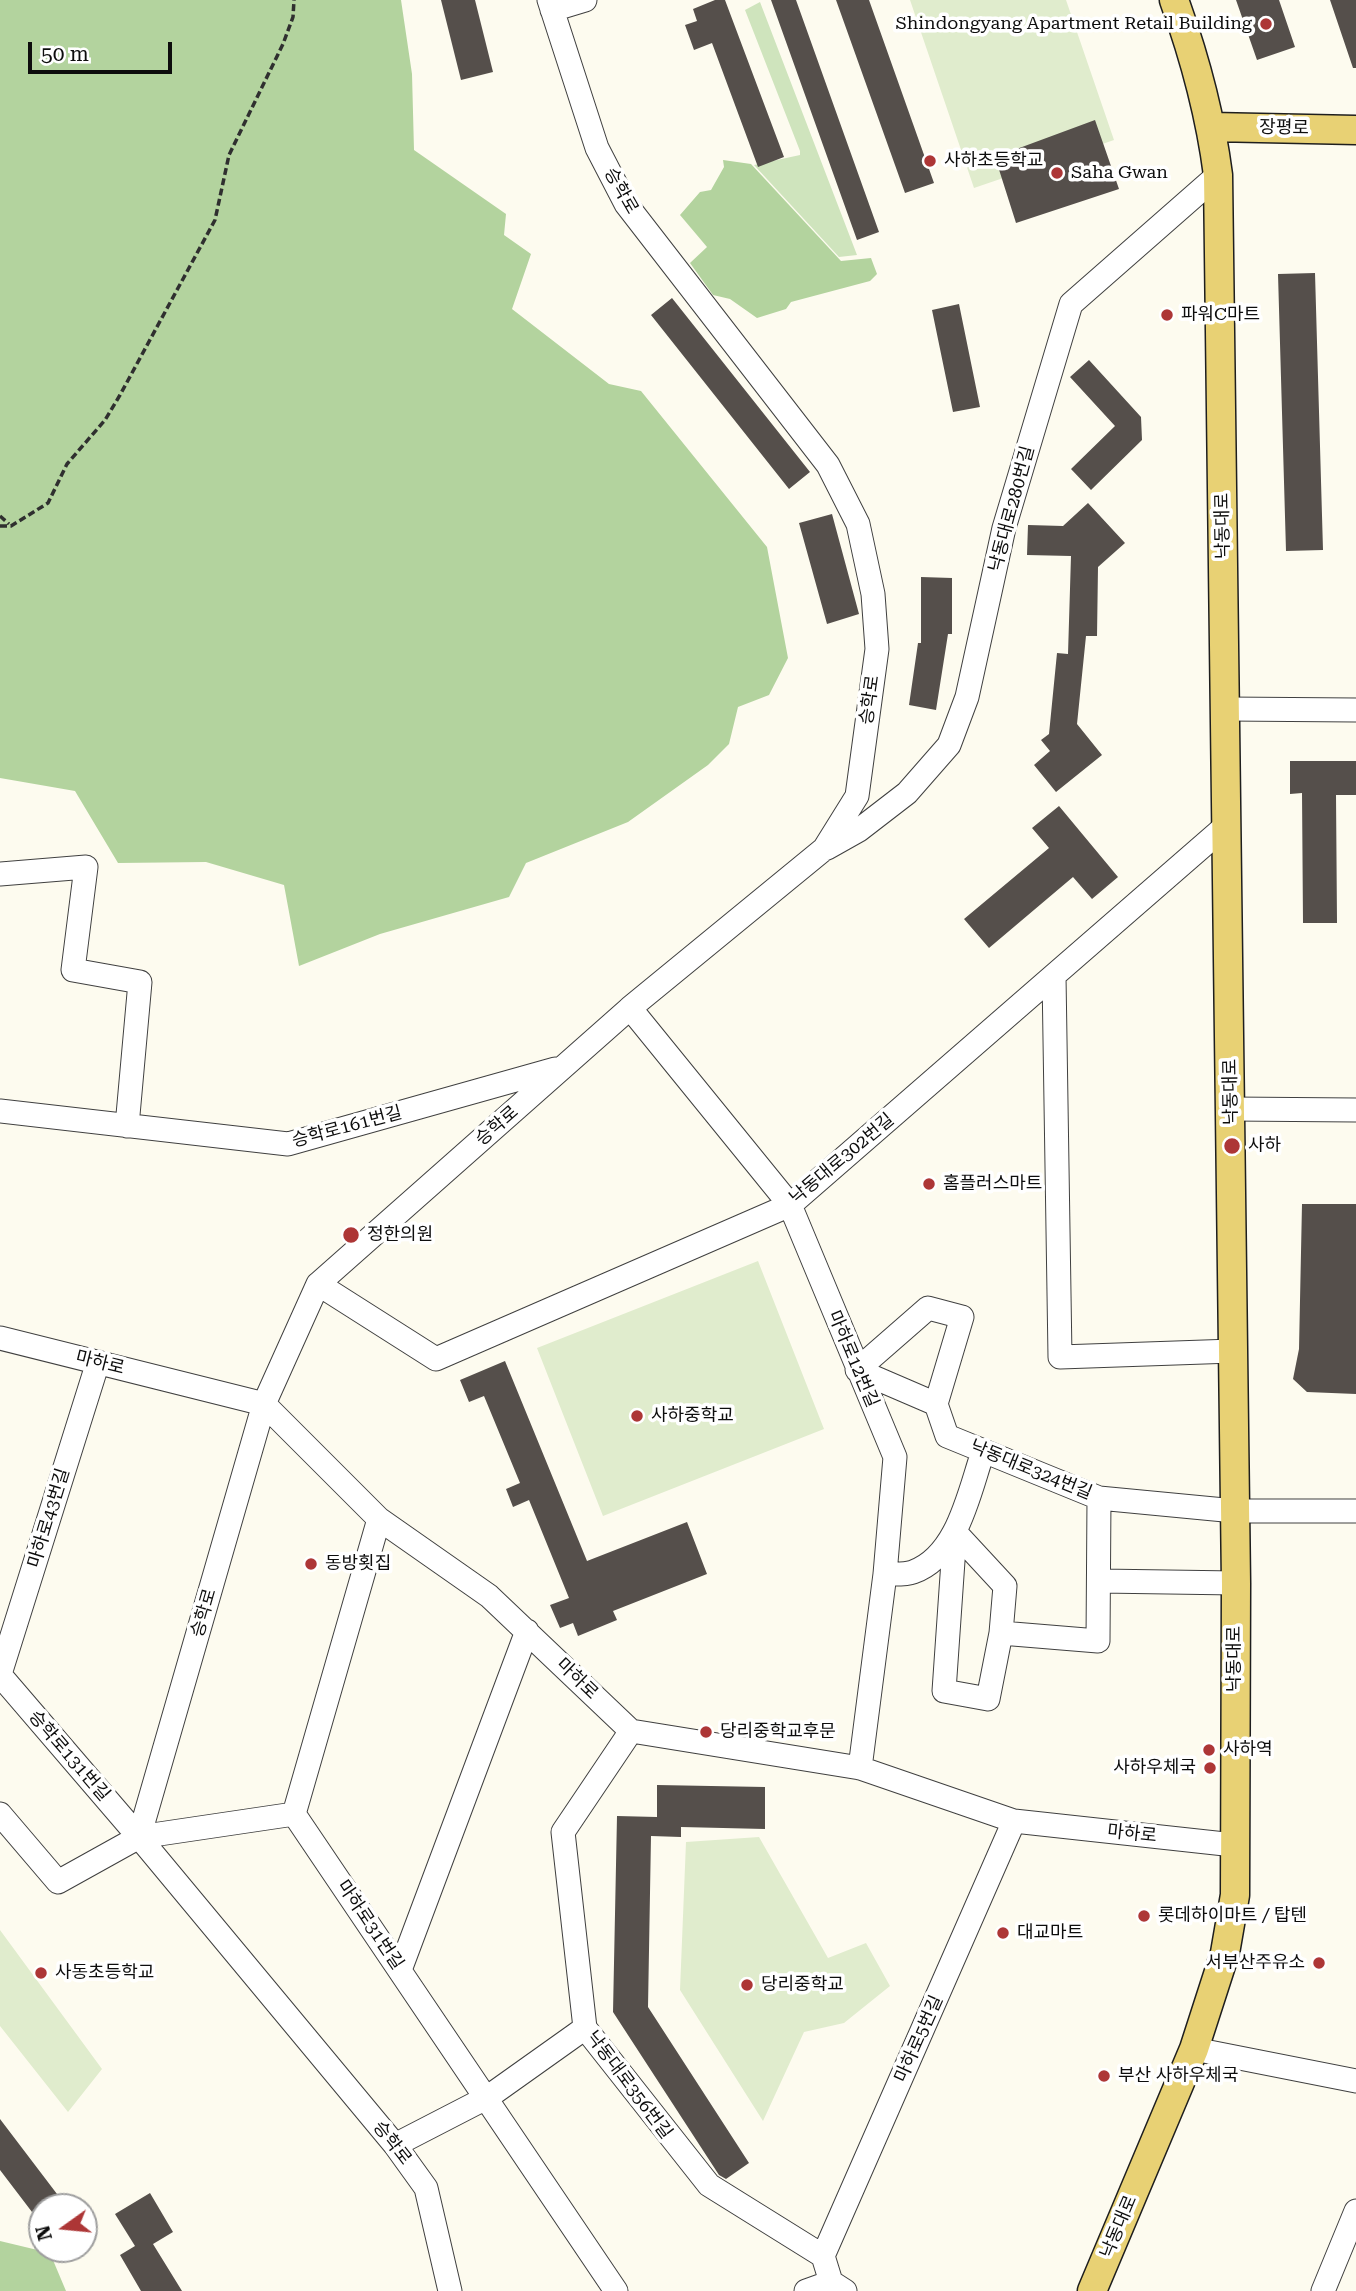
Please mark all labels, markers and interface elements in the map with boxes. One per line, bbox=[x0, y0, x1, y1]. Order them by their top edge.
place label: Shindongyang Apartment Retail Building bbox=[896, 13, 1252, 35]
marker: Shindongyang Apartment Retail Building bbox=[1258, 16, 1274, 32]
scale bar bbox=[32, 28, 175, 72]
text: 50 m bbox=[41, 42, 89, 66]
street label: 장평로 bbox=[1259, 117, 1309, 139]
place label: 사하초등학교 bbox=[944, 150, 1043, 172]
marker: 사하초등학교 bbox=[922, 153, 938, 169]
place label: Saha Gwan bbox=[1071, 162, 1168, 184]
street label: 승학로 bbox=[599, 164, 643, 218]
marker: Saha Gwan bbox=[1049, 165, 1065, 181]
place label: 파워C마트 bbox=[1181, 304, 1260, 326]
marker: 파워C마트 bbox=[1159, 307, 1175, 323]
street label: 낙동대로280번길 bbox=[985, 444, 1039, 574]
street label: 낙동대로 bbox=[1212, 493, 1234, 559]
street label: 승학로 bbox=[856, 674, 884, 726]
street label: 낙동대로 bbox=[1220, 1059, 1242, 1125]
street label: 승학로161번길 bbox=[290, 1102, 404, 1152]
street label: 승학로 bbox=[471, 1102, 523, 1150]
street label: 낙동대로302번길 bbox=[785, 1109, 899, 1209]
place label: 사하 bbox=[1248, 1135, 1281, 1157]
marker: 사하 bbox=[1222, 1136, 1242, 1156]
place label: 홈플러스마트 bbox=[943, 1173, 1042, 1195]
marker: 홈플러스마트 bbox=[921, 1176, 937, 1192]
place label: 정한의원 bbox=[367, 1224, 433, 1246]
marker: 정한의원 bbox=[341, 1225, 361, 1245]
street label: 마하로12번길 bbox=[823, 1307, 883, 1411]
street label: 마하로 bbox=[73, 1347, 127, 1379]
place label: 사하중학교 bbox=[651, 1405, 734, 1427]
marker: 사하중학교 bbox=[629, 1408, 645, 1424]
street label: 낙동대로324번길 bbox=[967, 1436, 1095, 1504]
street label: 마하로43번길 bbox=[24, 1466, 74, 1570]
place label: 동방횟집 bbox=[325, 1553, 391, 1575]
marker: 동방횟집 bbox=[303, 1556, 319, 1572]
street label: 승학로 bbox=[187, 1586, 221, 1640]
street label: 낙동대로 bbox=[1224, 1626, 1246, 1692]
street label: 마하로 bbox=[552, 1654, 602, 1704]
street label: 승학로131번길 bbox=[24, 1706, 114, 1806]
place label: 당리중학교후문 bbox=[720, 1721, 836, 1743]
marker: 당리중학교후문 bbox=[698, 1724, 714, 1740]
place label: 사하역 bbox=[1223, 1739, 1273, 1761]
marker: 사하역 bbox=[1201, 1742, 1217, 1758]
place label: 사하우체국 bbox=[1113, 1757, 1196, 1779]
marker: 사하우체국 bbox=[1202, 1760, 1218, 1776]
street label: 마하로 bbox=[1106, 1821, 1158, 1847]
street label: 마하로31번길 bbox=[332, 1876, 408, 1974]
place label: 롯데하이마트 / 탑텐 bbox=[1158, 1905, 1307, 1927]
marker: 롯데하이마트 / 탑텐 bbox=[1136, 1908, 1152, 1924]
place label: 대교마트 bbox=[1017, 1922, 1083, 1944]
marker: 대교마트 bbox=[995, 1925, 1011, 1941]
place label: 서부산주유소 bbox=[1206, 1952, 1305, 1974]
marker: 서부산주유소 bbox=[1311, 1955, 1327, 1971]
place label: 사동초등학교 bbox=[55, 1962, 154, 1984]
marker: 사동초등학교 bbox=[33, 1965, 49, 1981]
place label: 당리중학교 bbox=[761, 1974, 844, 1996]
marker: 당리중학교 bbox=[739, 1977, 755, 1993]
street label: 마하로5번길 bbox=[890, 1992, 948, 2086]
street label: 낙동대로356번길 bbox=[581, 2027, 677, 2143]
place label: 부산 사하우체국 bbox=[1118, 2065, 1238, 2087]
marker: 부산 사하우체국 bbox=[1096, 2068, 1112, 2084]
street label: 승학로 bbox=[368, 2117, 416, 2169]
street label: 낙동대로 bbox=[1096, 2192, 1142, 2262]
north arrow bbox=[28, 2193, 98, 2263]
text: N bbox=[31, 2223, 57, 2243]

